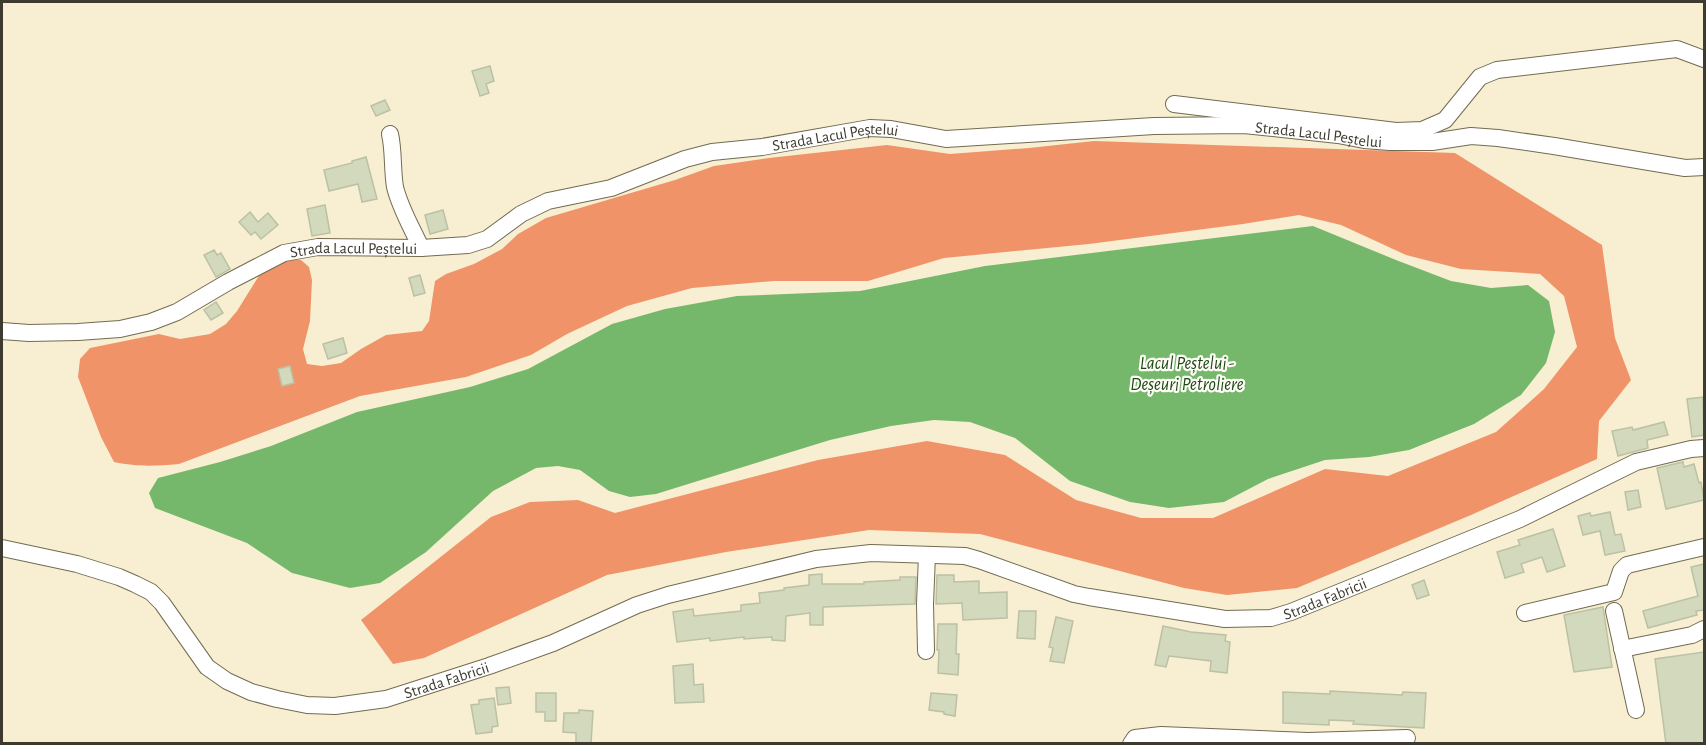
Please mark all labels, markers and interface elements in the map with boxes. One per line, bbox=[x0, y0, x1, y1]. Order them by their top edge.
street label: Strada Lacul Peștelui bbox=[1254, 119, 1383, 150]
street label: Strada Lacul Peștelui bbox=[771, 121, 900, 154]
street label: Strada Lacul Peștelui bbox=[289, 240, 417, 261]
water label: Lacul Peștelui - Deșeuri Petroliere bbox=[1130, 355, 1244, 395]
street label: Strada Fabricii bbox=[1281, 575, 1369, 623]
street label: Strada Fabricii bbox=[402, 660, 491, 702]

